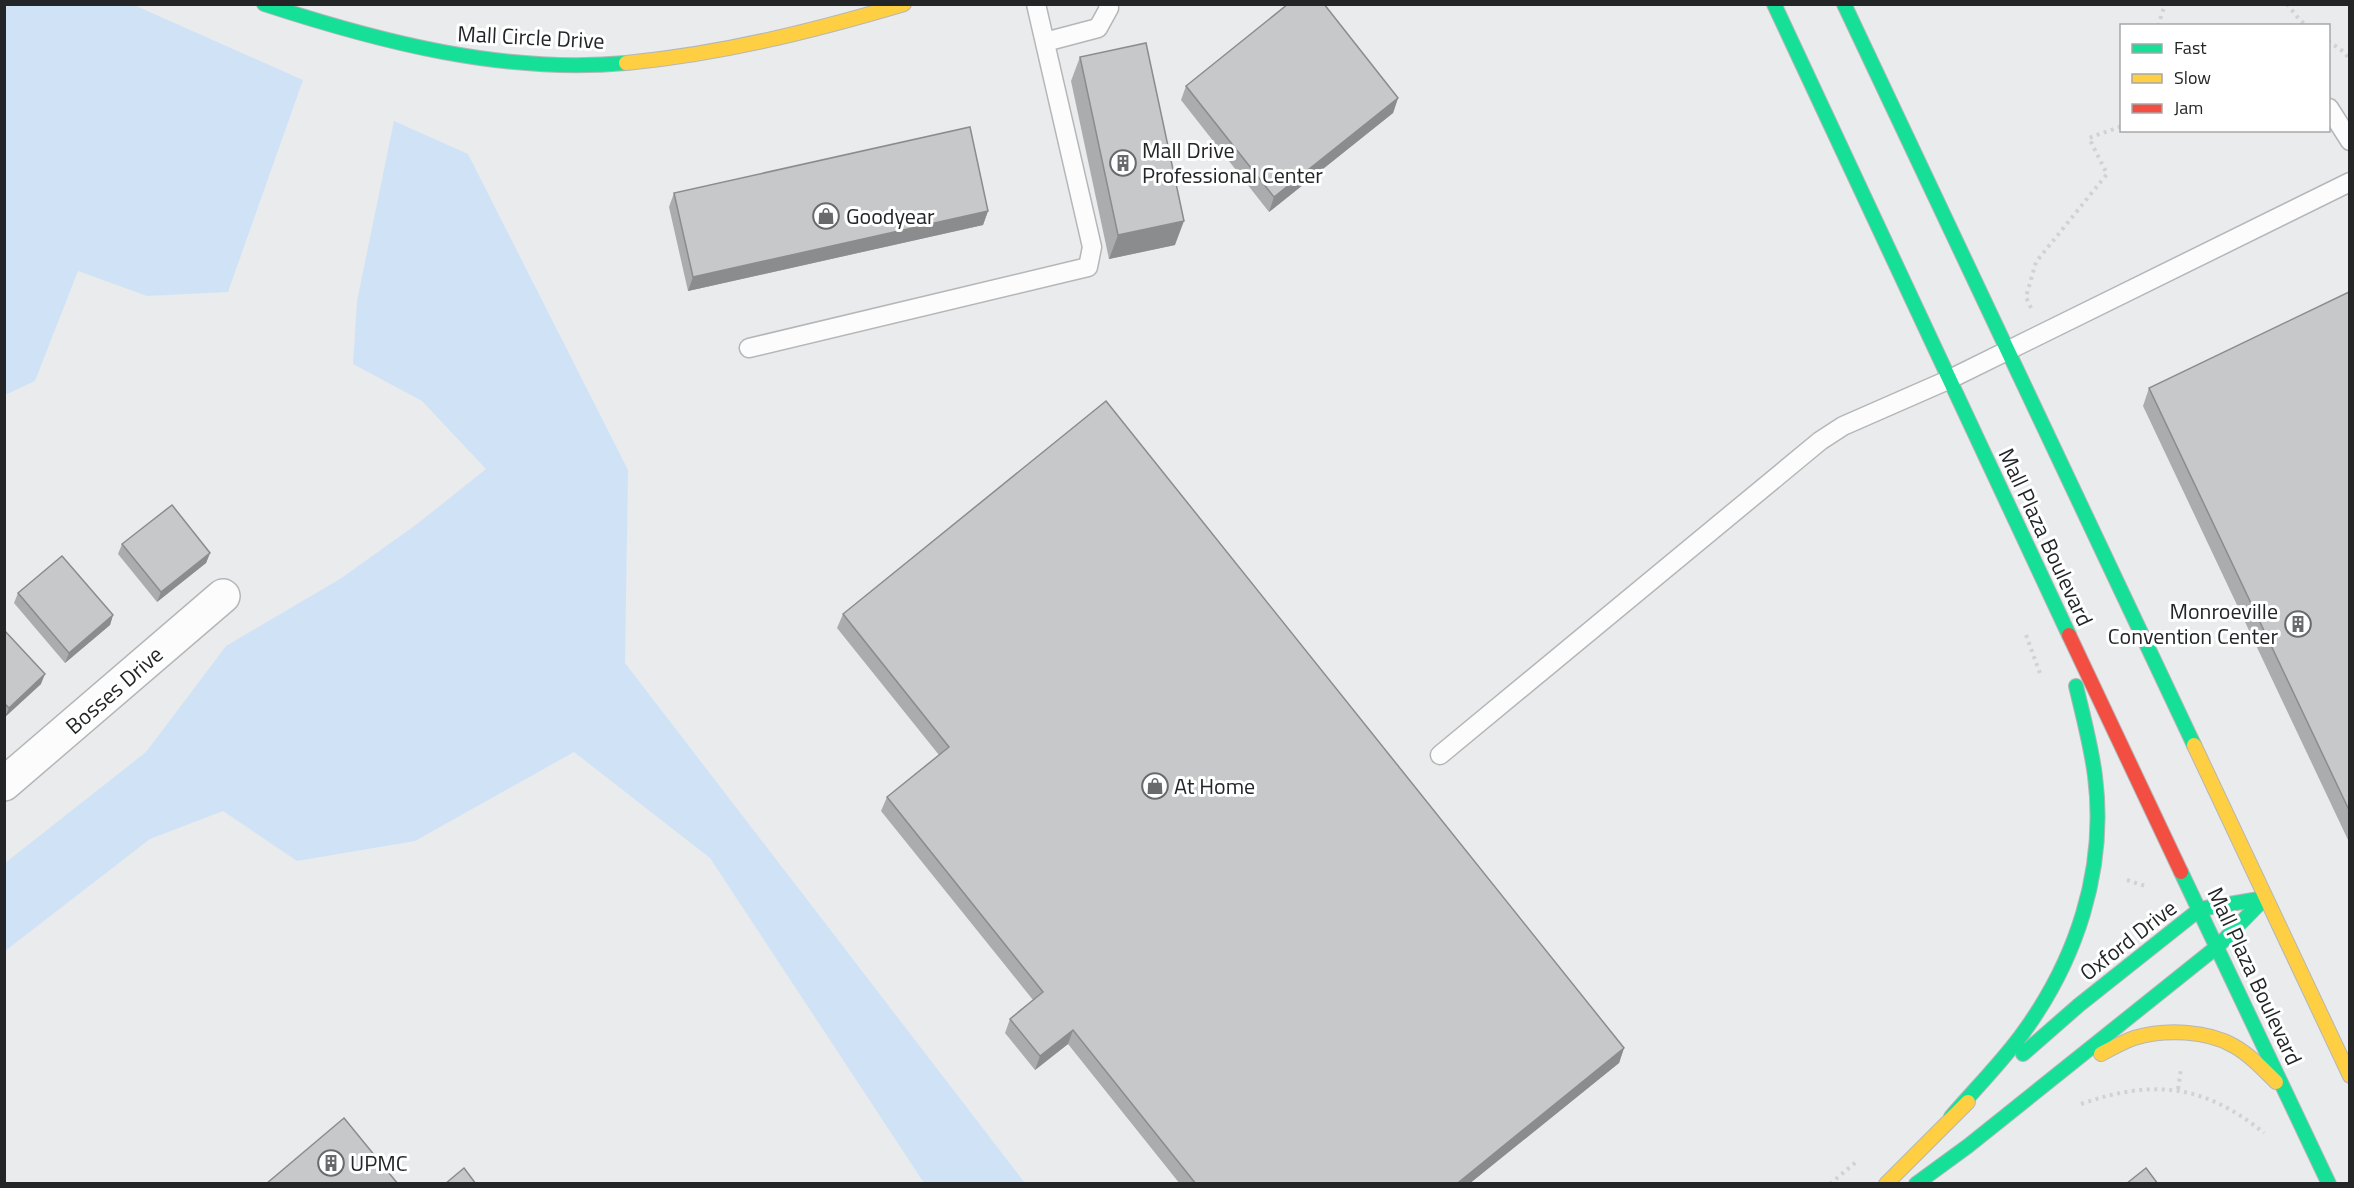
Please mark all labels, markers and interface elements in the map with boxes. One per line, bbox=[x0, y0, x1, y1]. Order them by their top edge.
street label: Mall Circle Drive bbox=[456, 16, 606, 58]
legend bbox=[2120, 24, 2330, 132]
text: Fast bbox=[2174, 34, 2207, 61]
text: Slow bbox=[2174, 64, 2211, 91]
text: Jam bbox=[2174, 94, 2203, 121]
place label: Mall Drive Professional Center bbox=[1142, 133, 1323, 192]
building icon: Mall Drive Professional Center bbox=[1108, 148, 1138, 178]
place label: Goodyear bbox=[846, 199, 935, 233]
shop icon: Goodyear bbox=[811, 201, 841, 231]
street label: Mall Plaza Boulevard bbox=[1990, 442, 2102, 632]
place label: Monroeville Convention Center bbox=[2108, 594, 2278, 653]
building icon: Monroeville Convention Center bbox=[2283, 609, 2313, 639]
street label: Bosses Drive bbox=[58, 638, 170, 742]
place label: At Home bbox=[1174, 769, 1255, 803]
shop icon: At Home bbox=[1140, 771, 1170, 801]
street label: Mall Plaza Boulevard bbox=[2199, 881, 2311, 1071]
street label: Oxford Drive bbox=[2072, 891, 2184, 989]
place label: UPMC bbox=[350, 1146, 408, 1180]
building icon: UPMC bbox=[316, 1148, 346, 1178]

